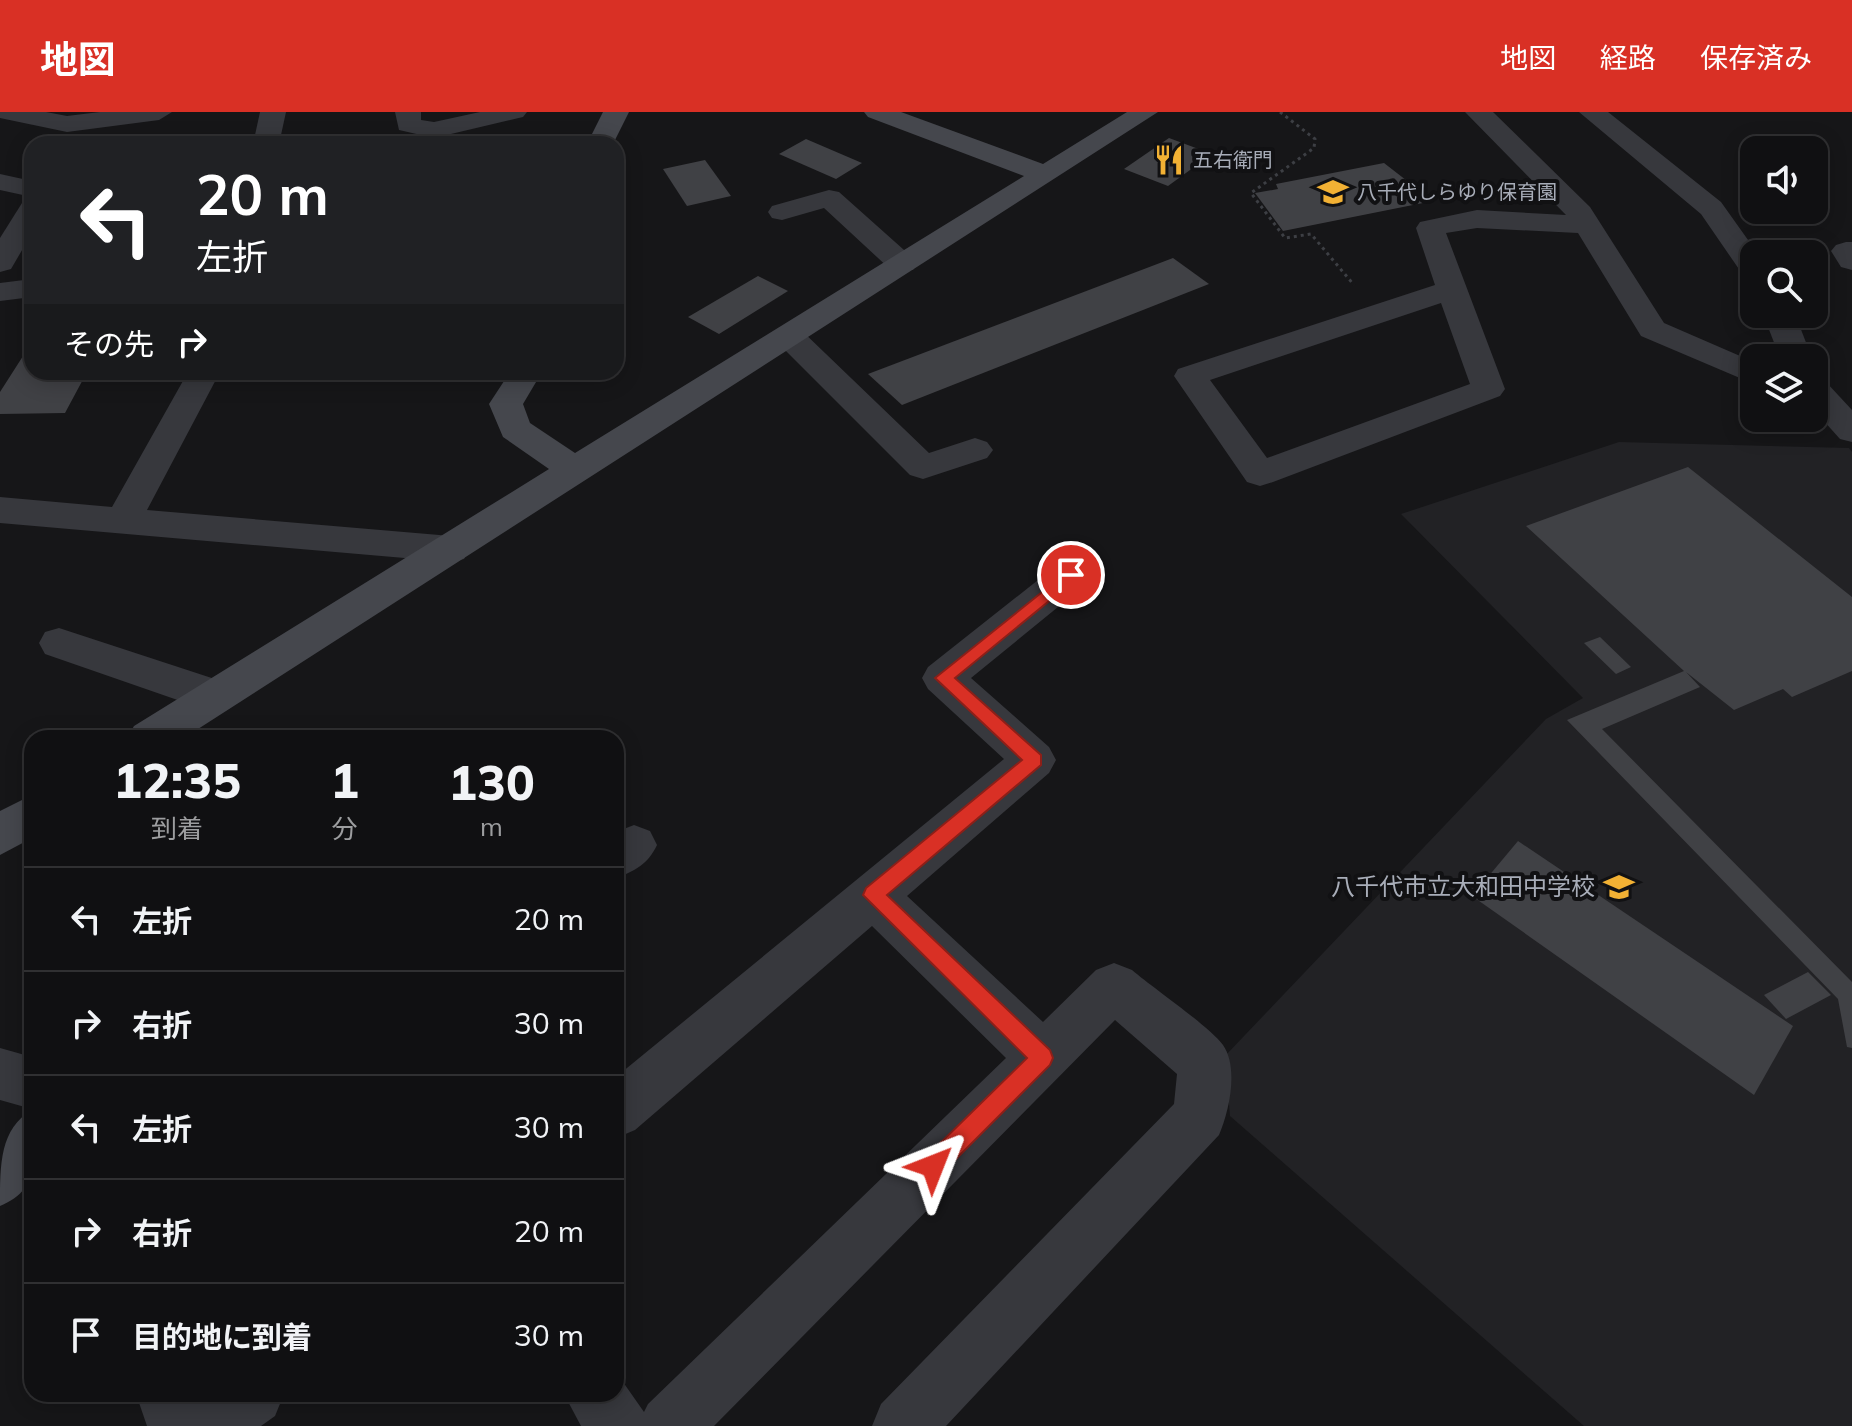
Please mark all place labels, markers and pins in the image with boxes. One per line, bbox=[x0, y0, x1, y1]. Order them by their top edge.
restaurant icon: 五右衛門 bbox=[1152, 143, 1186, 177]
place label: 五右衛門 bbox=[1193, 147, 1273, 172]
school or university icon: 八千代しらゆり保育園 bbox=[1316, 175, 1350, 209]
place label: 八千代しらゆり保育園 bbox=[1357, 179, 1557, 204]
pin bbox=[1037, 541, 1105, 609]
school or university icon: 八千代市立大和田中学校 bbox=[1602, 870, 1636, 904]
place label: 八千代市立大和田中学校 bbox=[1331, 871, 1595, 901]

